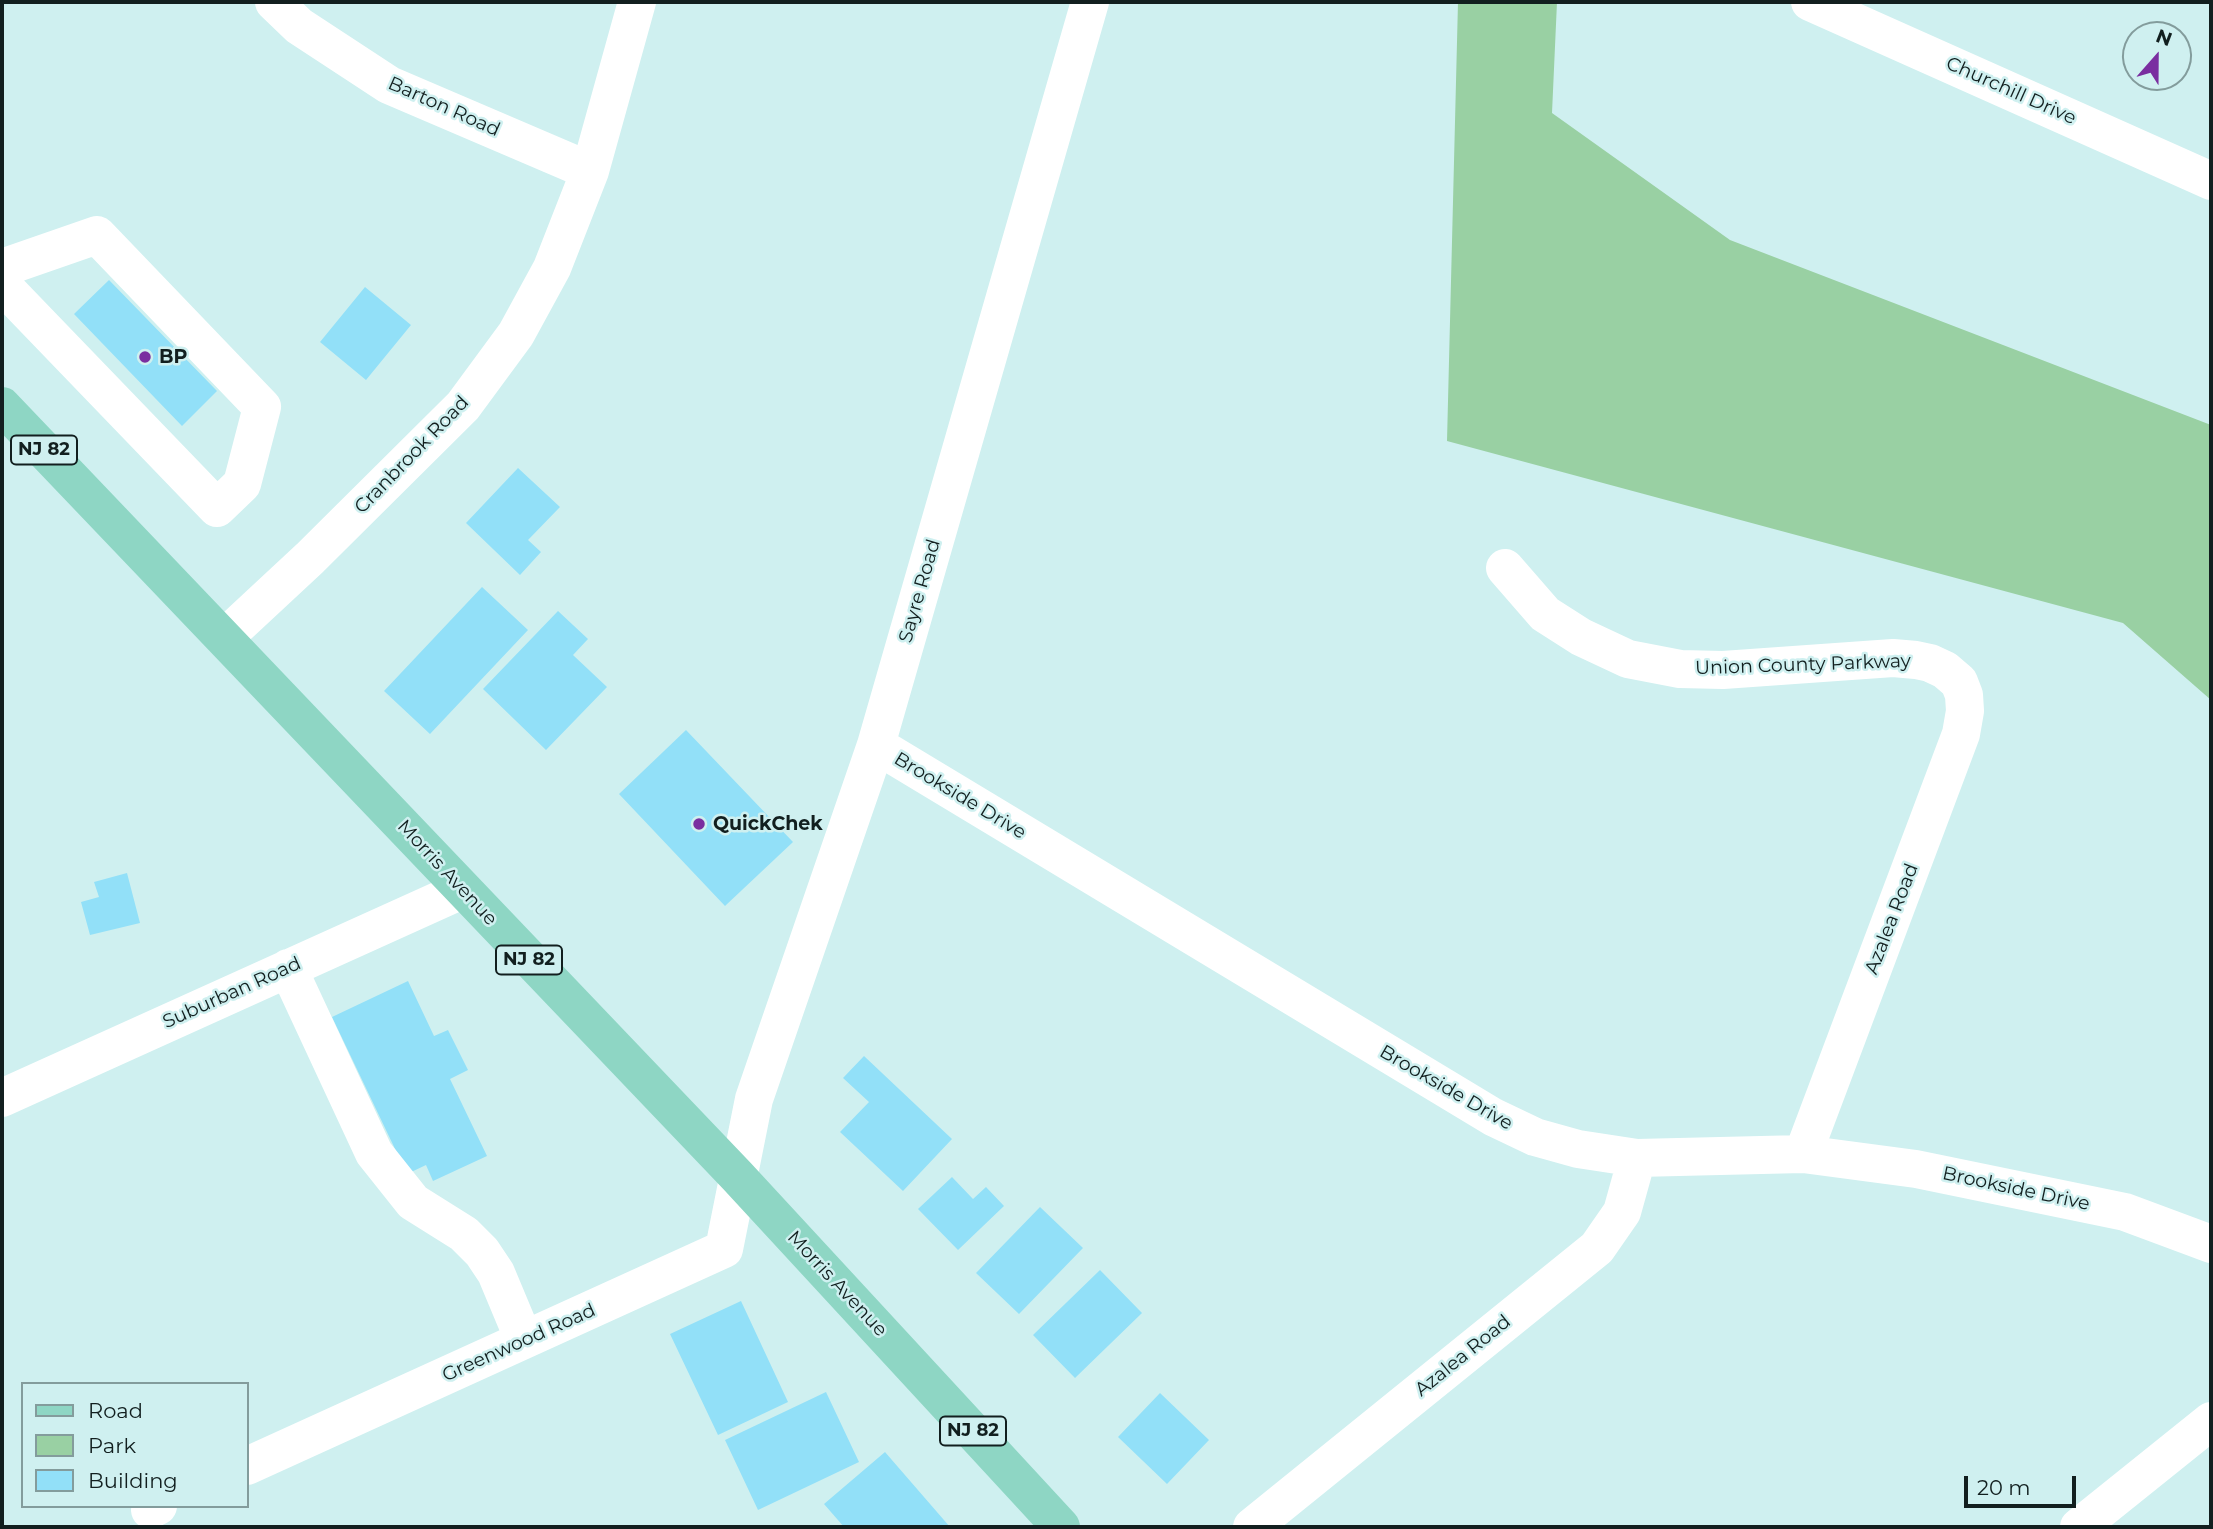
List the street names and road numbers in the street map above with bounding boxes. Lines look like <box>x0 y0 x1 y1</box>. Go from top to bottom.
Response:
street label: Churchill Drive <box>1942 52 2080 130</box>
street label: Barton Road <box>384 72 504 142</box>
street label: Cranbrook Road <box>350 392 474 518</box>
road number: NJ 82 <box>11 436 77 464</box>
street label: Sayre Road <box>894 537 946 645</box>
street label: Union County Parkway <box>1695 650 1911 680</box>
street label: Brookside Drive <box>890 748 1030 844</box>
street label: Morris Avenue <box>392 815 502 931</box>
street label: Azalea Road <box>1860 860 1924 978</box>
road number: NJ 82 <box>496 945 562 974</box>
street label: Suburban Road <box>159 952 305 1034</box>
street label: Brookside Drive <box>1375 1041 1517 1135</box>
street label: Brookside Drive <box>1940 1162 2092 1216</box>
street label: Morris Avenue <box>782 1226 892 1342</box>
street label: Greenwood Road <box>439 1299 599 1387</box>
street label: Azalea Road <box>1410 1310 1516 1402</box>
road number: NJ 82 <box>940 1416 1006 1446</box>

